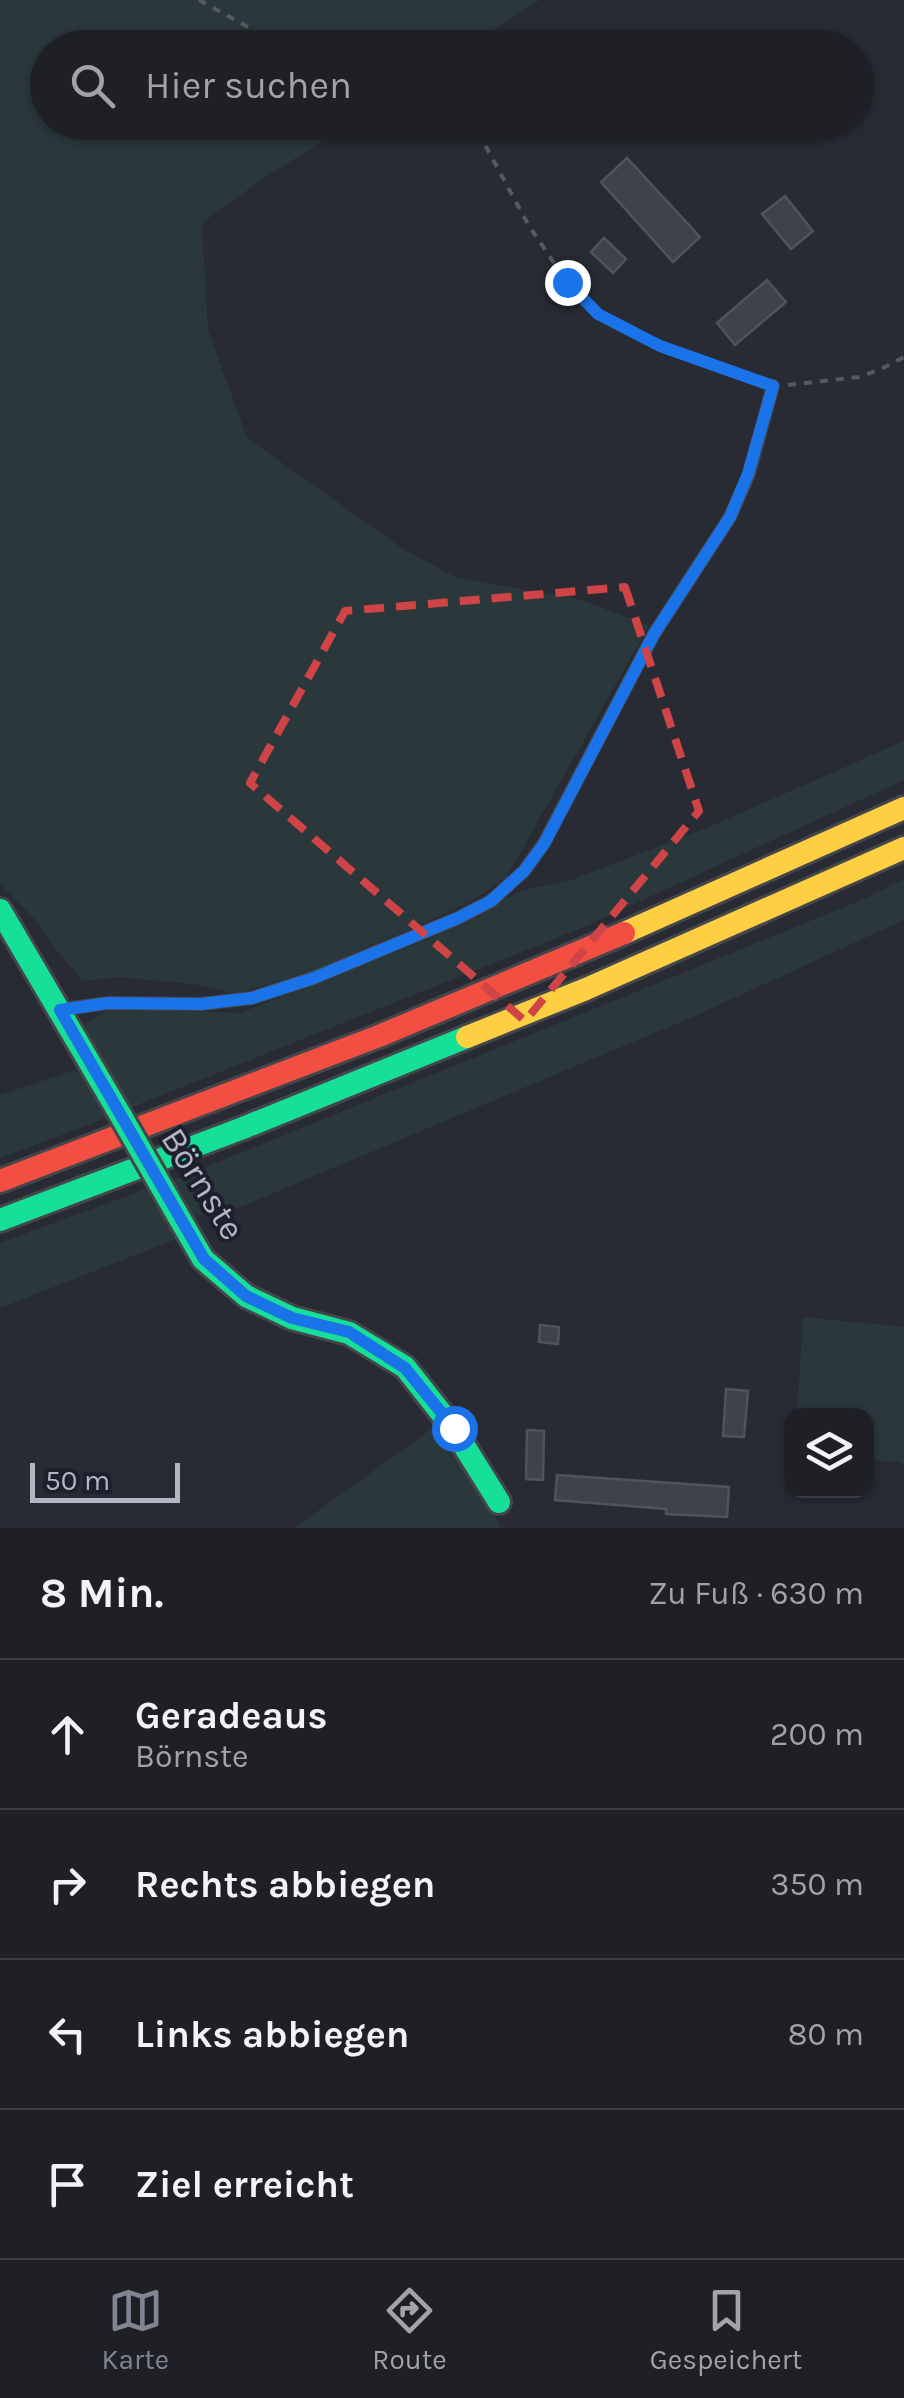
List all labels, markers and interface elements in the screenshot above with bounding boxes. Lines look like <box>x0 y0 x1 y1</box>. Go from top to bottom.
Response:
search box <box>30 30 874 140</box>
icon: search <box>65 58 120 113</box>
text: Hier suchen <box>145 63 352 108</box>
route end <box>545 260 591 306</box>
street label: Börnste <box>153 1120 253 1248</box>
route start <box>432 1406 478 1452</box>
map controls <box>784 1408 874 1498</box>
button: layers <box>784 1408 874 1498</box>
scale bar <box>30 1458 180 1502</box>
text: 50 m <box>45 1464 110 1497</box>
text: 8 Min. <box>40 1568 163 1618</box>
text: Zu Fuß · 630 m <box>648 1575 864 1612</box>
text: Geradeaus <box>135 1693 328 1738</box>
icon: ahead <box>40 1707 95 1762</box>
text: 200 m <box>770 1716 864 1753</box>
text: Börnste <box>135 1738 249 1775</box>
icon: right <box>40 1857 95 1912</box>
text: Rechts abbiegen <box>135 1862 435 1907</box>
text: 350 m <box>771 1866 864 1903</box>
icon: left <box>40 2007 95 2062</box>
text: Links abbiegen <box>135 2012 409 2057</box>
text: 80 m <box>788 2016 864 2053</box>
icon: arrive <box>40 2157 95 2212</box>
text: Ziel erreicht <box>135 2162 354 2207</box>
tab: Karte <box>102 2283 169 2376</box>
tab: Route <box>372 2283 447 2376</box>
tab: Gespeichert <box>650 2283 802 2376</box>

